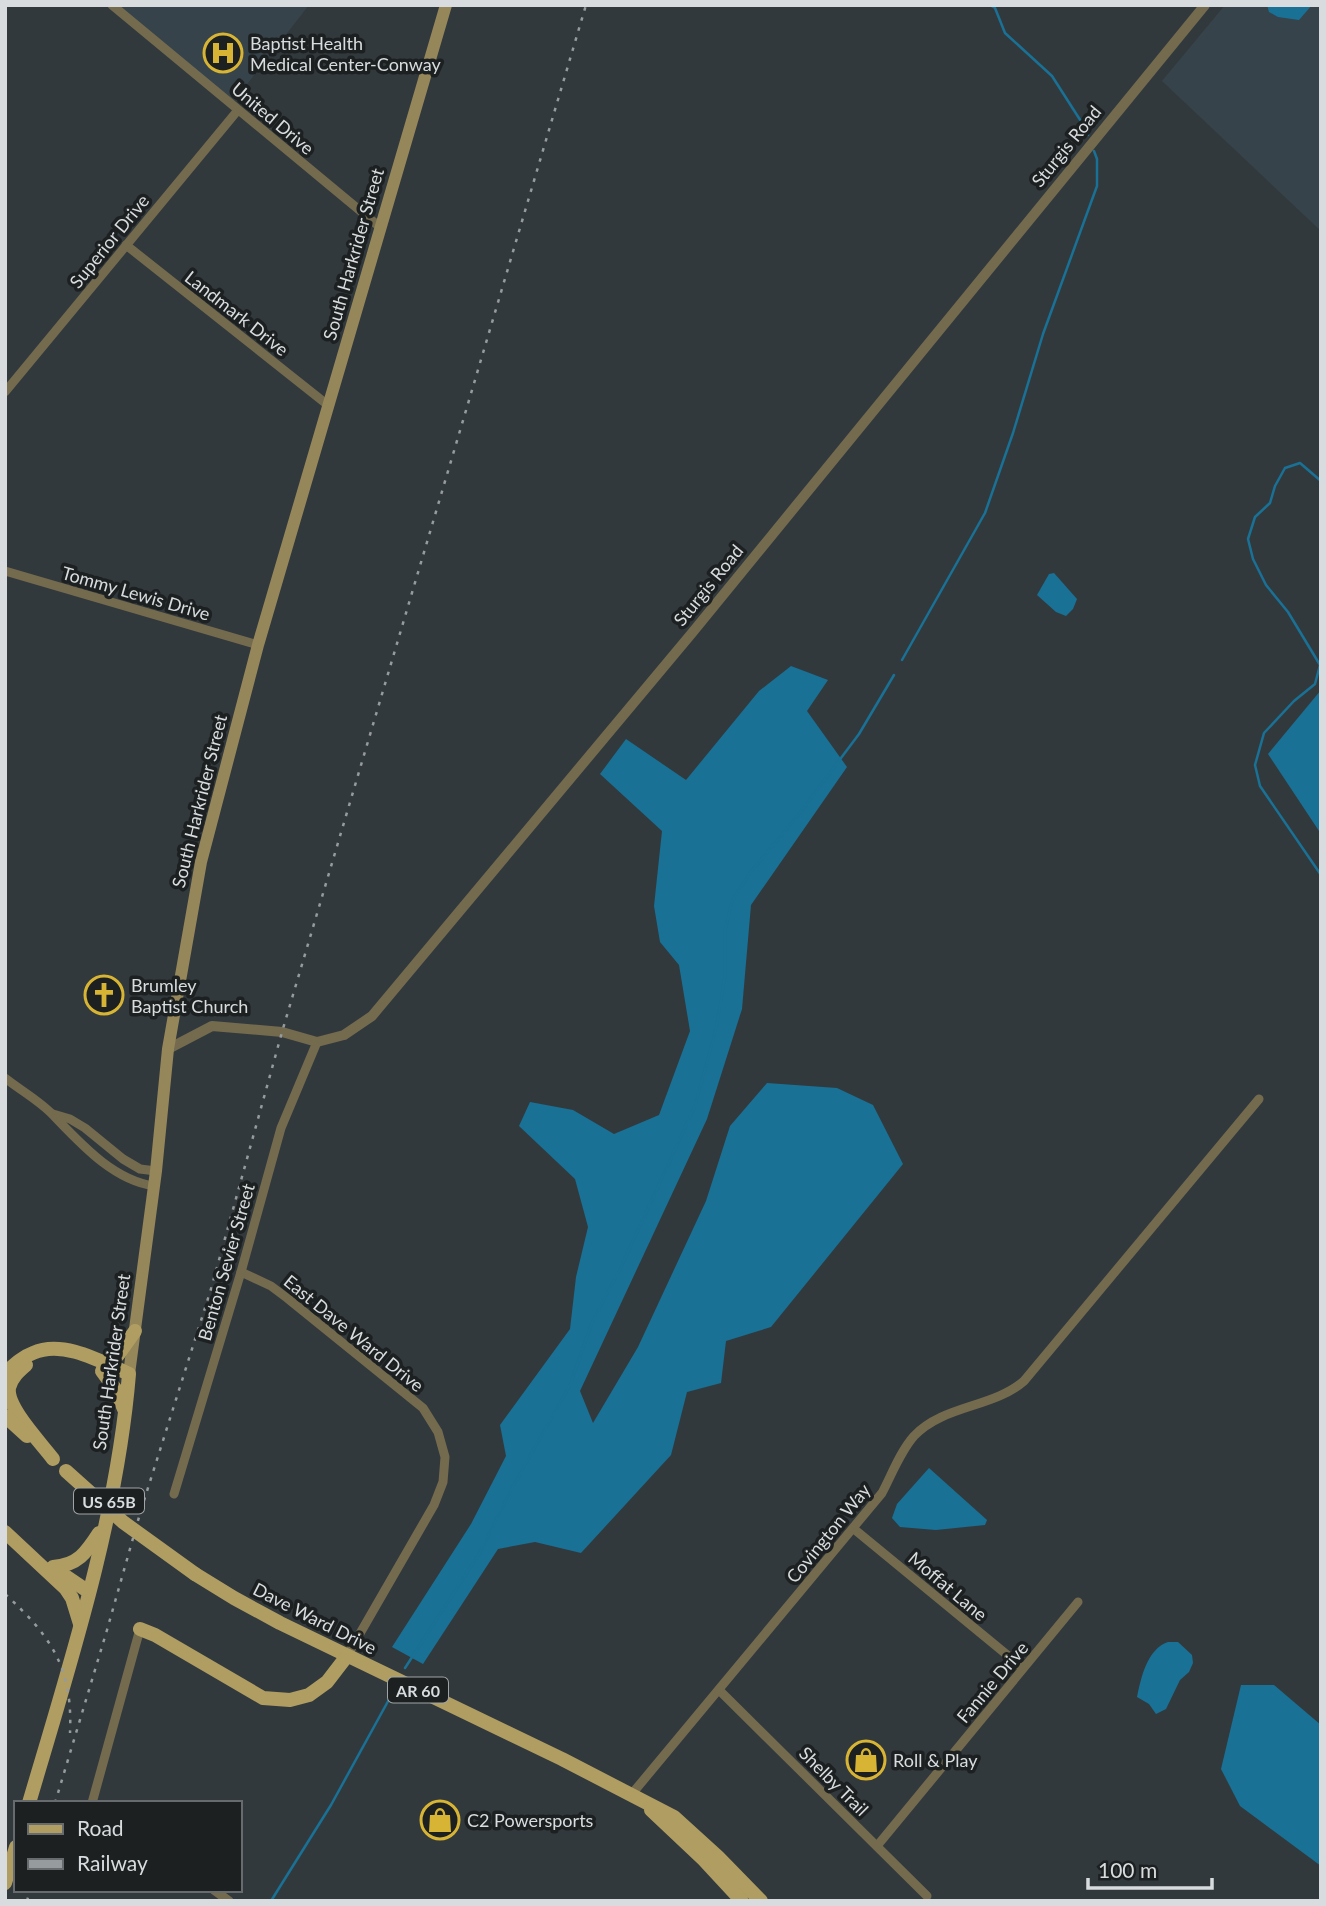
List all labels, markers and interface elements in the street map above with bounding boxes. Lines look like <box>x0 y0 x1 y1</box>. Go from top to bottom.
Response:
hospital icon: Baptist Health Medical Center-Conway <box>202 32 244 74</box>
place label: Baptist Health Medical Center-Conway <box>250 32 442 75</box>
street label: United Drive <box>227 77 319 159</box>
street label: Sturgis Road <box>1027 101 1105 191</box>
street label: South Harkrider Street <box>318 165 388 342</box>
street label: Superior Drive <box>65 190 153 292</box>
street label: Landmark Drive <box>181 266 293 360</box>
street label: Sturgis Road <box>669 540 747 630</box>
street label: Tommy Lewis Drive <box>59 561 213 625</box>
street label: South Harkrider Street <box>167 712 231 890</box>
church icon: Brumley Baptist Church <box>83 974 125 1016</box>
place label: Brumley Baptist Church <box>131 974 248 1017</box>
street label: Benton Sevier Street <box>193 1180 259 1343</box>
street label: East Dave Ward Drive <box>280 1270 428 1396</box>
street label: South Harkrider Street <box>88 1272 134 1452</box>
street label: Covington Way <box>781 1478 875 1587</box>
road number: US 65B <box>74 1488 144 1513</box>
street label: Moffat Lane <box>904 1547 992 1625</box>
street label: Dave Ward Drive <box>250 1577 380 1659</box>
street label: Fannie Drive <box>952 1637 1032 1727</box>
road number: AR 60 <box>388 1678 448 1702</box>
shop icon: Roll & Play <box>845 1739 887 1781</box>
street label: Shelby Trail <box>795 1742 873 1820</box>
place label: Roll & Play <box>893 1749 978 1771</box>
shop icon: C2 Powersports <box>419 1799 461 1841</box>
legend <box>14 1801 242 1892</box>
place label: C2 Powersports <box>467 1809 594 1831</box>
text: Road <box>77 1815 124 1840</box>
scale bar <box>1088 1846 1212 1890</box>
text: Railway <box>77 1850 148 1875</box>
text: 100 m <box>1098 1857 1157 1882</box>

